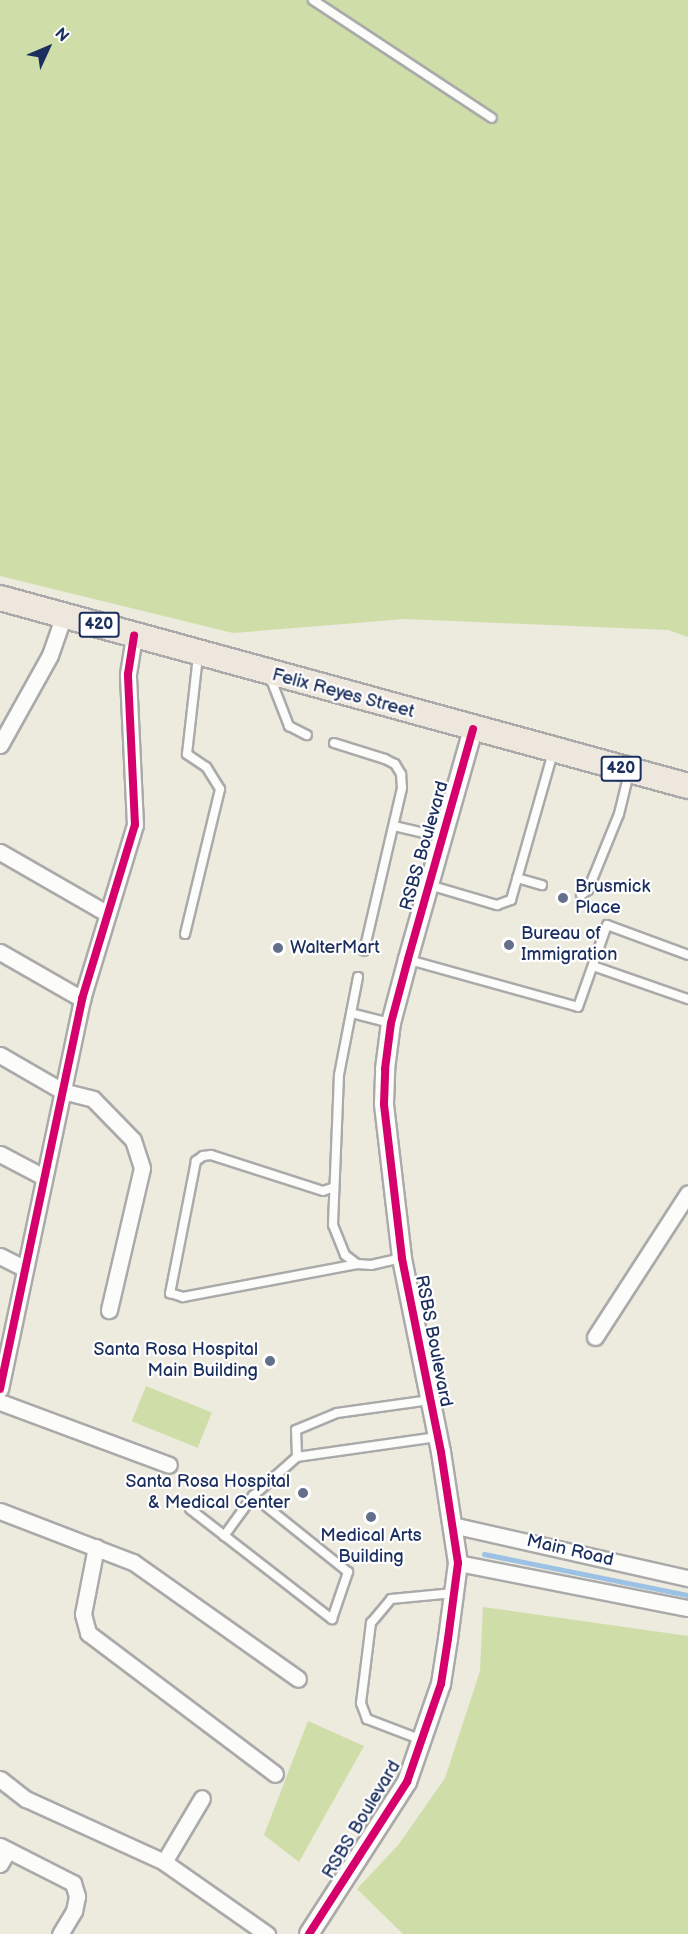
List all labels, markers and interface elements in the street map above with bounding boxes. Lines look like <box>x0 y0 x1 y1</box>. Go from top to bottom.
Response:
north arrow <box>18 18 78 78</box>
text: N <box>50 24 72 46</box>
road number: 420 <box>78 612 120 638</box>
street label: Felix Reyes Street <box>269 665 417 723</box>
road number: 420 <box>600 756 642 782</box>
street label: RSBS Boulevard <box>396 779 454 913</box>
place label: Brusmick Place <box>575 877 650 920</box>
marker: Brusmick Place <box>556 891 570 905</box>
place label: Bureau of Immigration <box>521 924 617 966</box>
place label: WalterMart <box>290 937 380 959</box>
marker: Bureau of Immigration <box>502 938 516 952</box>
marker: WalterMart <box>271 941 285 955</box>
street label: RSBS Boulevard <box>410 1273 456 1409</box>
place label: Santa Rosa Hospital Main Building <box>94 1340 258 1382</box>
marker: Santa Rosa Hospital Main Building <box>263 1354 277 1368</box>
place label: Santa Rosa Hospital & Medical Center <box>126 1472 290 1514</box>
marker: Santa Rosa Hospital & Medical Center <box>294 1484 312 1502</box>
marker: Medical Arts Building <box>364 1510 378 1524</box>
place label: Medical Arts Building <box>320 1526 422 1568</box>
street label: Main Road <box>524 1531 616 1571</box>
street label: RSBS Boulevard <box>318 1757 406 1883</box>

